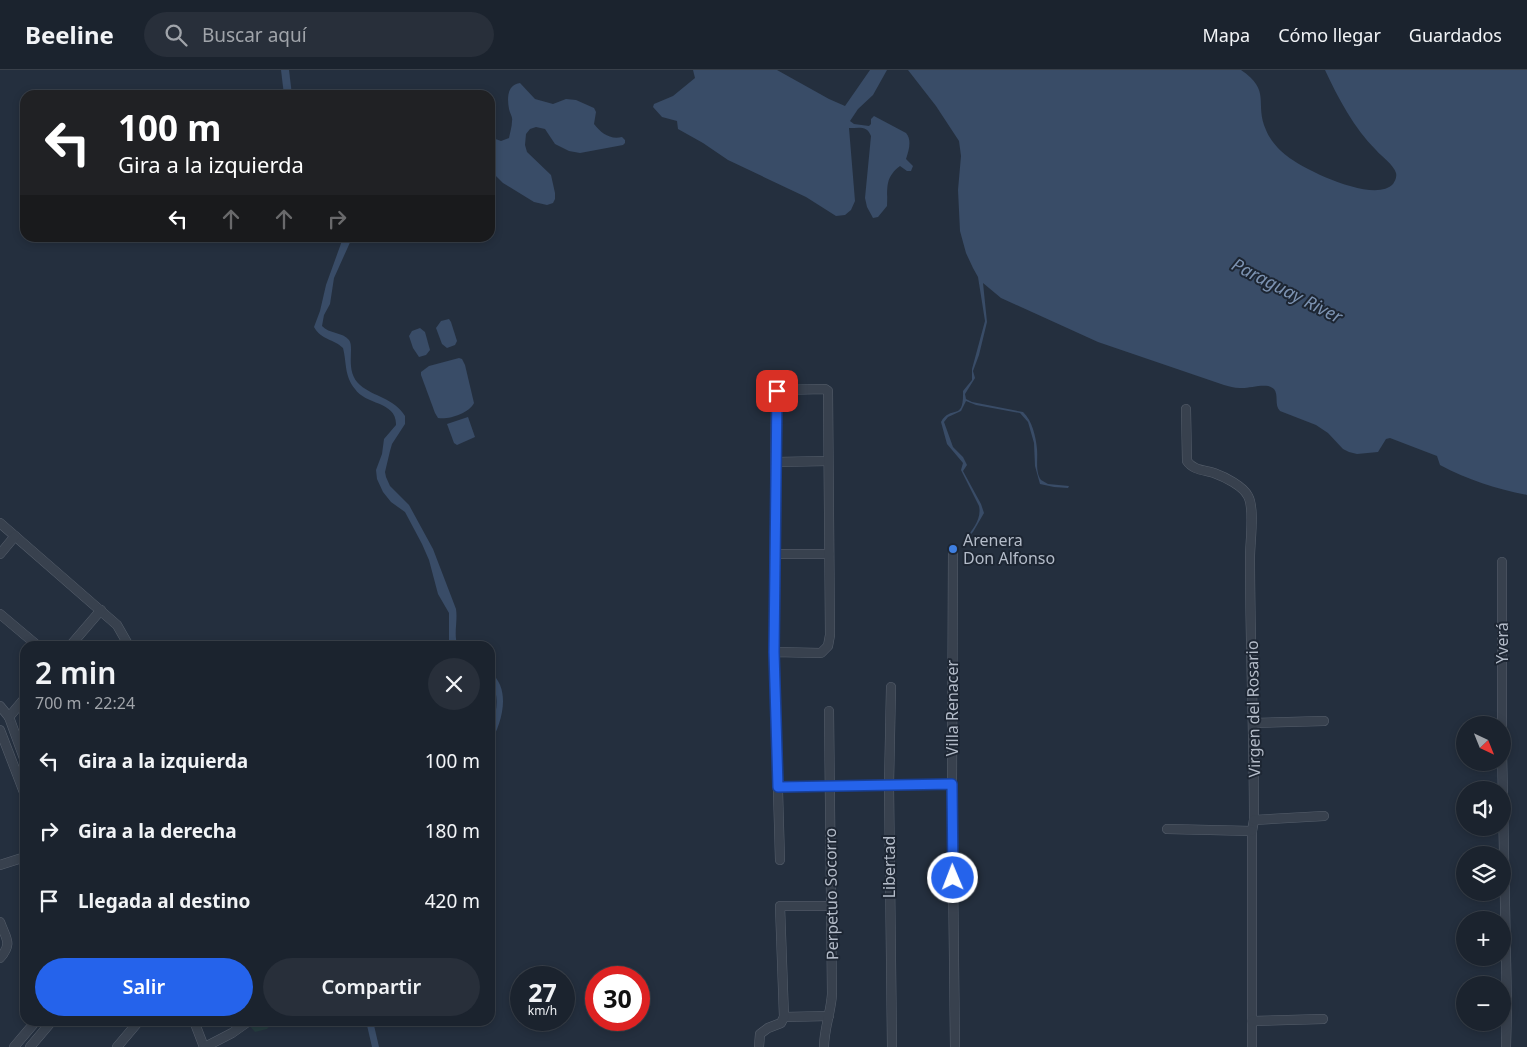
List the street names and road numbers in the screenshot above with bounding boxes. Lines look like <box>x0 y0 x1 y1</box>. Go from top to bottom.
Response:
street label: Yverá <box>1491 622 1513 664</box>
street label: Virgen del Rosario <box>1241 640 1265 778</box>
street label: Villa Renacer <box>941 659 963 756</box>
street label: Perpetuo Socorro <box>819 828 843 960</box>
street label: Libertad <box>878 836 900 898</box>

